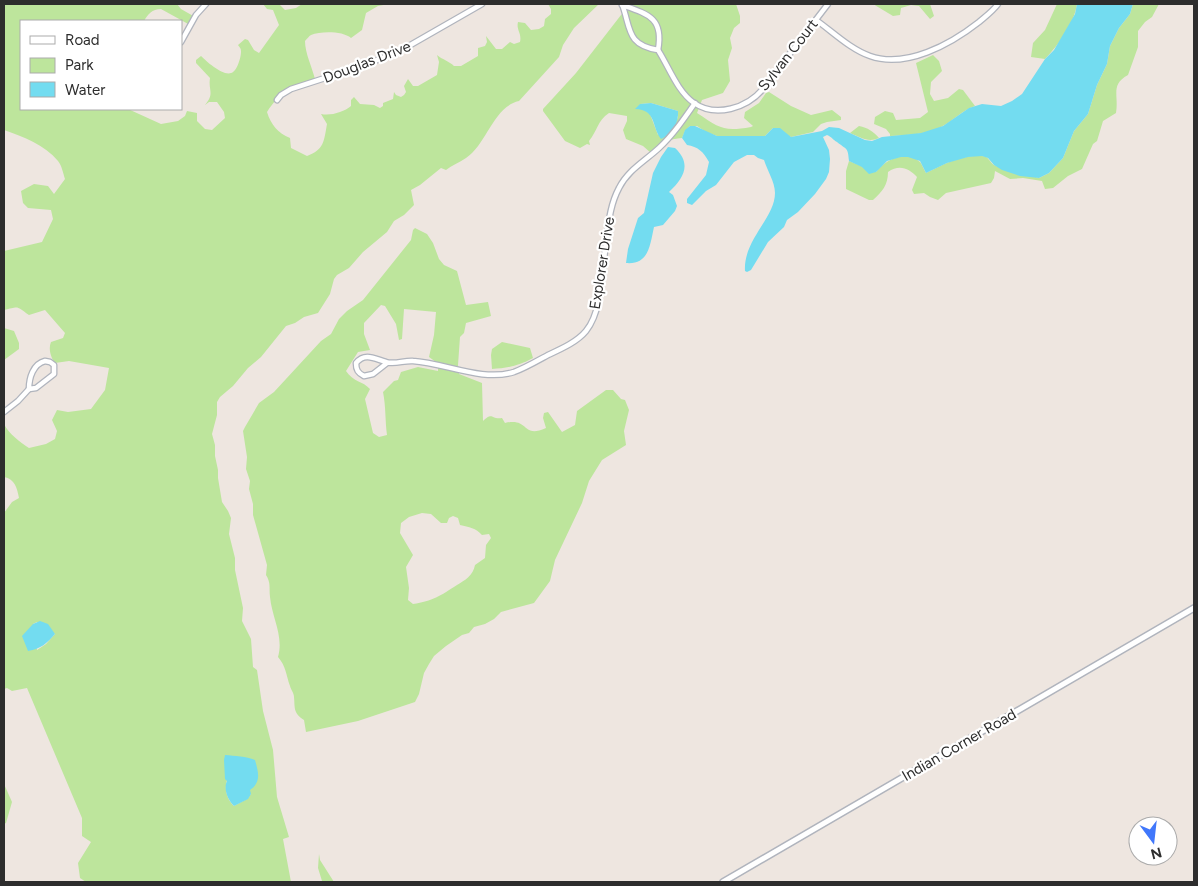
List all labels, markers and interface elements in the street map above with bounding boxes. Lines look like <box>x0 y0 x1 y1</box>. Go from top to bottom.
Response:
street label: Sylvan Court <box>754 15 822 95</box>
legend <box>20 20 182 110</box>
text: Road <box>65 31 100 49</box>
street label: Douglas Drive <box>321 37 413 87</box>
text: Park <box>65 56 94 74</box>
text: Water <box>65 81 105 99</box>
street label: Explorer Drive <box>586 215 618 311</box>
street label: Indian Corner Road <box>899 705 1019 785</box>
north arrow <box>1128 816 1178 866</box>
text: N <box>1149 843 1164 863</box>

